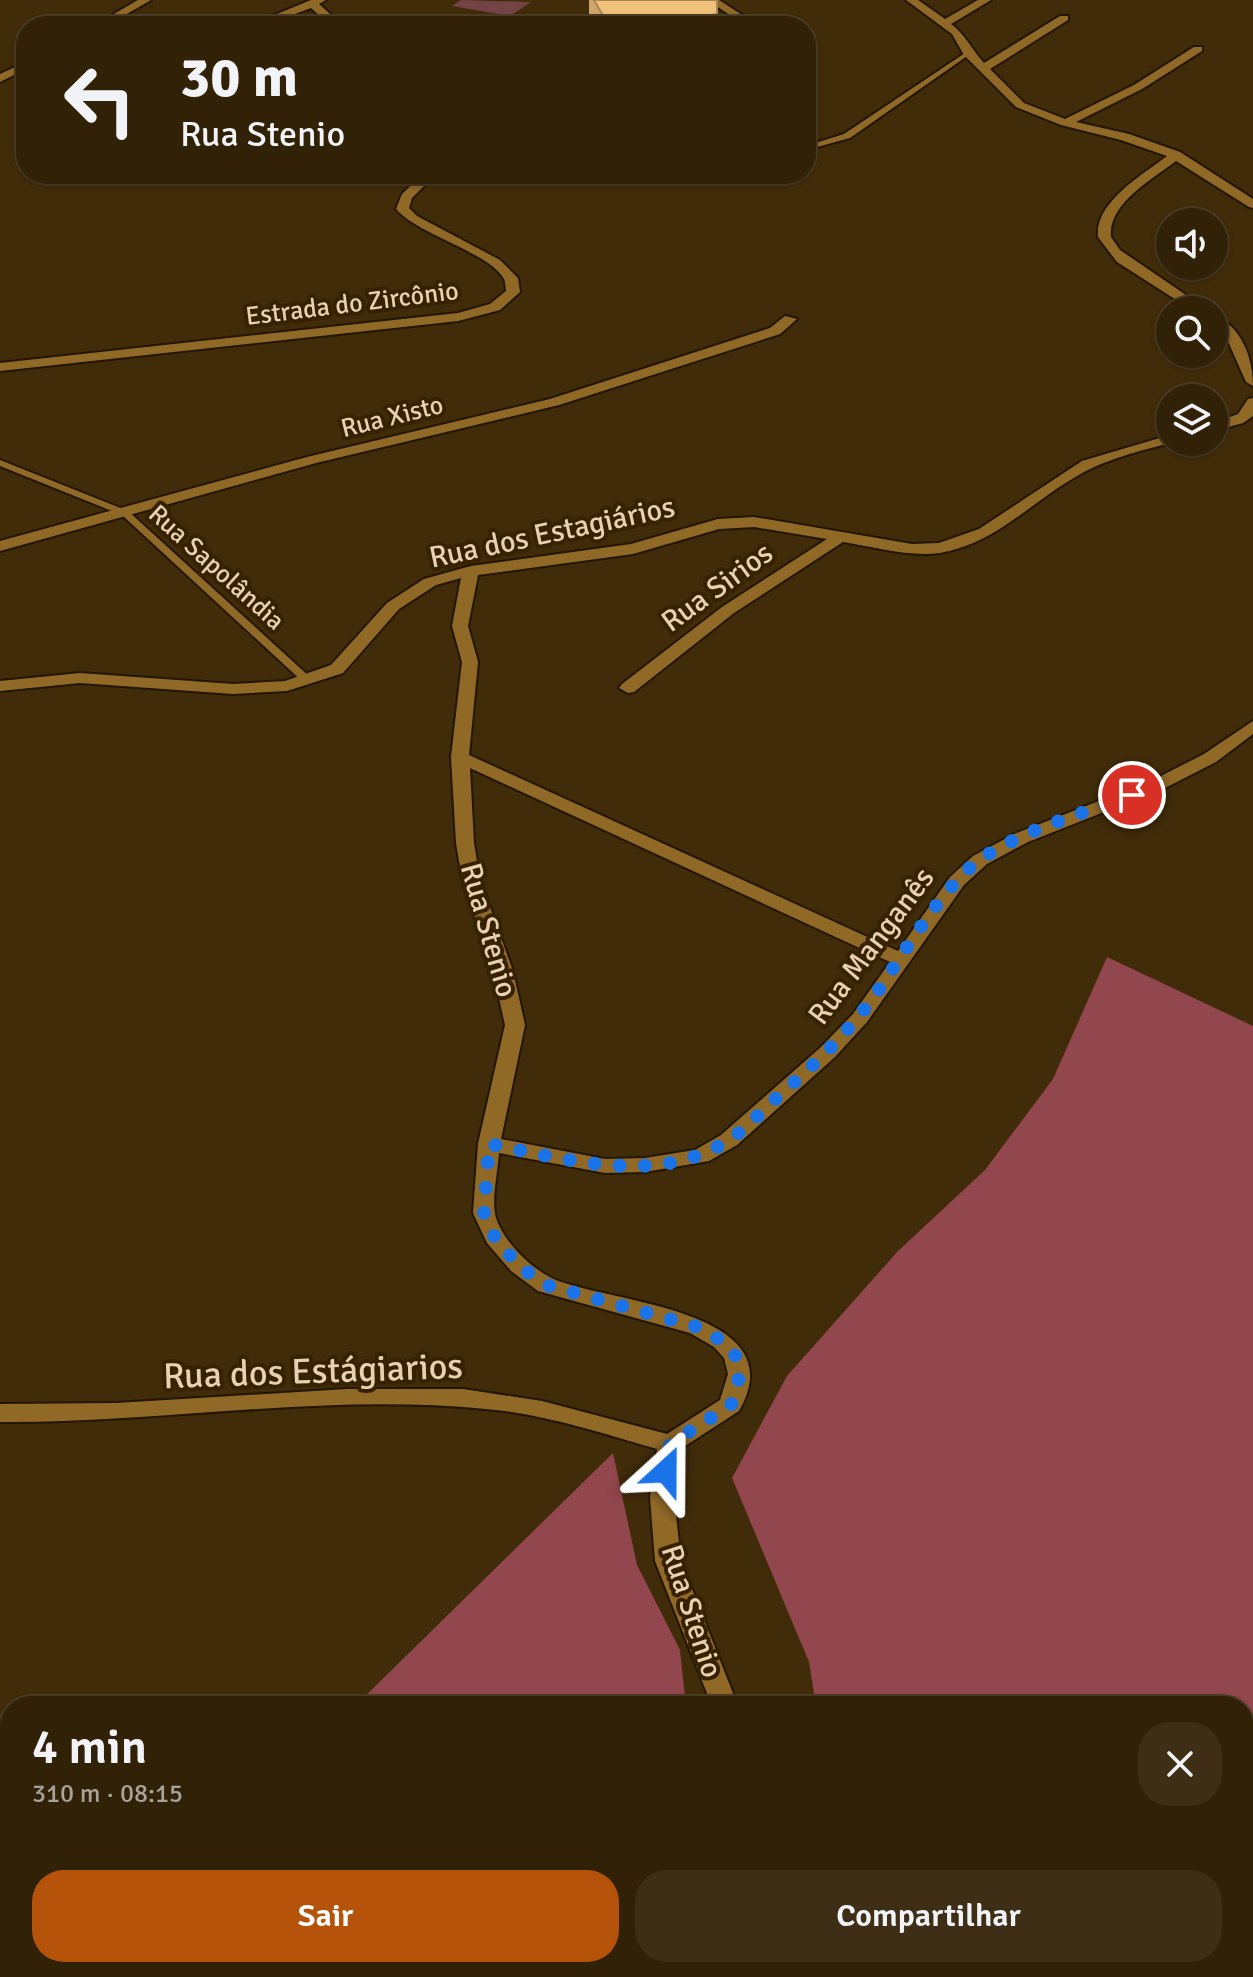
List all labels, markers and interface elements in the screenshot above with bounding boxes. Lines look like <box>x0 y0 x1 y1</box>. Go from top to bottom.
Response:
text: 30 m <box>180 43 298 112</box>
icon: left <box>48 48 152 152</box>
text: Rua Stenio <box>180 112 345 157</box>
map controls <box>1156 208 1228 456</box>
button: sound <box>1156 208 1228 280</box>
street label: Estrada do Zircônio <box>244 275 461 333</box>
button: search <box>1156 296 1228 368</box>
button: layers <box>1156 384 1228 456</box>
street label: Rua Xisto <box>338 389 447 445</box>
street label: Rua dos Estagiários <box>426 488 678 577</box>
street label: Rua Sapolândia <box>142 498 291 637</box>
street label: Rua Sirios <box>654 535 780 640</box>
pin <box>1098 761 1166 829</box>
icon: arrive <box>1110 773 1154 817</box>
street label: Rua Stenio <box>452 859 525 1001</box>
street label: Rua Manganês <box>800 861 942 1032</box>
street label: Rua dos Estágiarios <box>162 1344 464 1399</box>
position arrow <box>624 1429 708 1513</box>
street label: Rua Stenio <box>653 1540 730 1682</box>
text: 4 min <box>32 1718 147 1777</box>
button: close <box>1138 1722 1222 1806</box>
text: 310 m · 08:15 <box>32 1778 183 1810</box>
button: Sair <box>32 1870 619 1962</box>
button: Compartilhar <box>635 1870 1222 1962</box>

